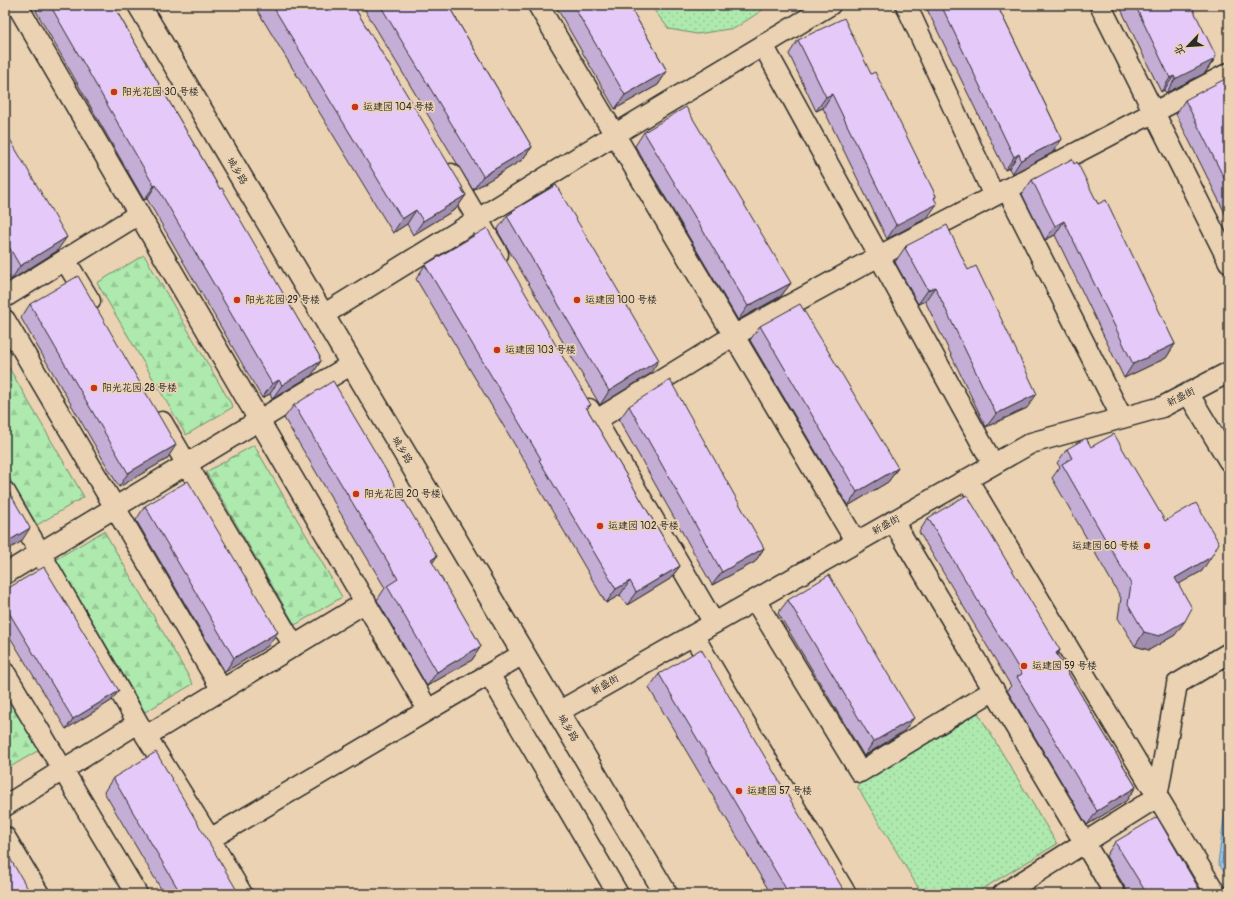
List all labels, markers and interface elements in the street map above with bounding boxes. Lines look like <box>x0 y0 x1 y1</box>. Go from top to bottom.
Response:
north arrow <box>1168 26 1208 66</box>
text: 北 <box>1171 42 1188 58</box>
place label: 阳光花园 30 号楼 <box>122 86 199 98</box>
marker: 阳光花园 30 号楼 <box>109 87 119 97</box>
place label: 运建园 104 号楼 <box>363 101 434 113</box>
marker: 运建园 104 号楼 <box>350 102 360 112</box>
street label: 城乡路 <box>224 155 250 187</box>
place label: 阳光花园 29 号楼 <box>245 294 320 306</box>
place label: 运建园 100 号楼 <box>585 294 657 306</box>
marker: 阳光花园 29 号楼 <box>232 295 242 305</box>
marker: 运建园 100 号楼 <box>572 295 582 305</box>
place label: 运建园 103 号楼 <box>505 344 576 356</box>
marker: 运建园 103 号楼 <box>492 345 502 355</box>
place label: 阳光花园 28 号楼 <box>102 382 177 394</box>
marker: 阳光花园 28 号楼 <box>89 383 99 393</box>
street label: 新盛街 <box>1165 385 1197 409</box>
street label: 城乡路 <box>389 434 415 466</box>
place label: 阳光花园 20 号楼 <box>364 488 441 500</box>
marker: 阳光花园 20 号楼 <box>351 489 361 499</box>
street label: 新盛街 <box>870 512 902 538</box>
place label: 运建园 102 号楼 <box>608 520 679 532</box>
marker: 运建园 102 号楼 <box>595 521 605 531</box>
place label: 运建园 60 号楼 <box>1072 540 1139 552</box>
marker: 运建园 60 号楼 <box>1142 541 1152 551</box>
place label: 运建园 59 号楼 <box>1032 660 1097 672</box>
marker: 运建园 59 号楼 <box>1019 661 1029 671</box>
street label: 新盛街 <box>589 672 621 698</box>
street label: 城乡路 <box>555 712 581 744</box>
place label: 运建园 57 号楼 <box>747 785 812 797</box>
marker: 运建园 57 号楼 <box>734 786 744 796</box>

